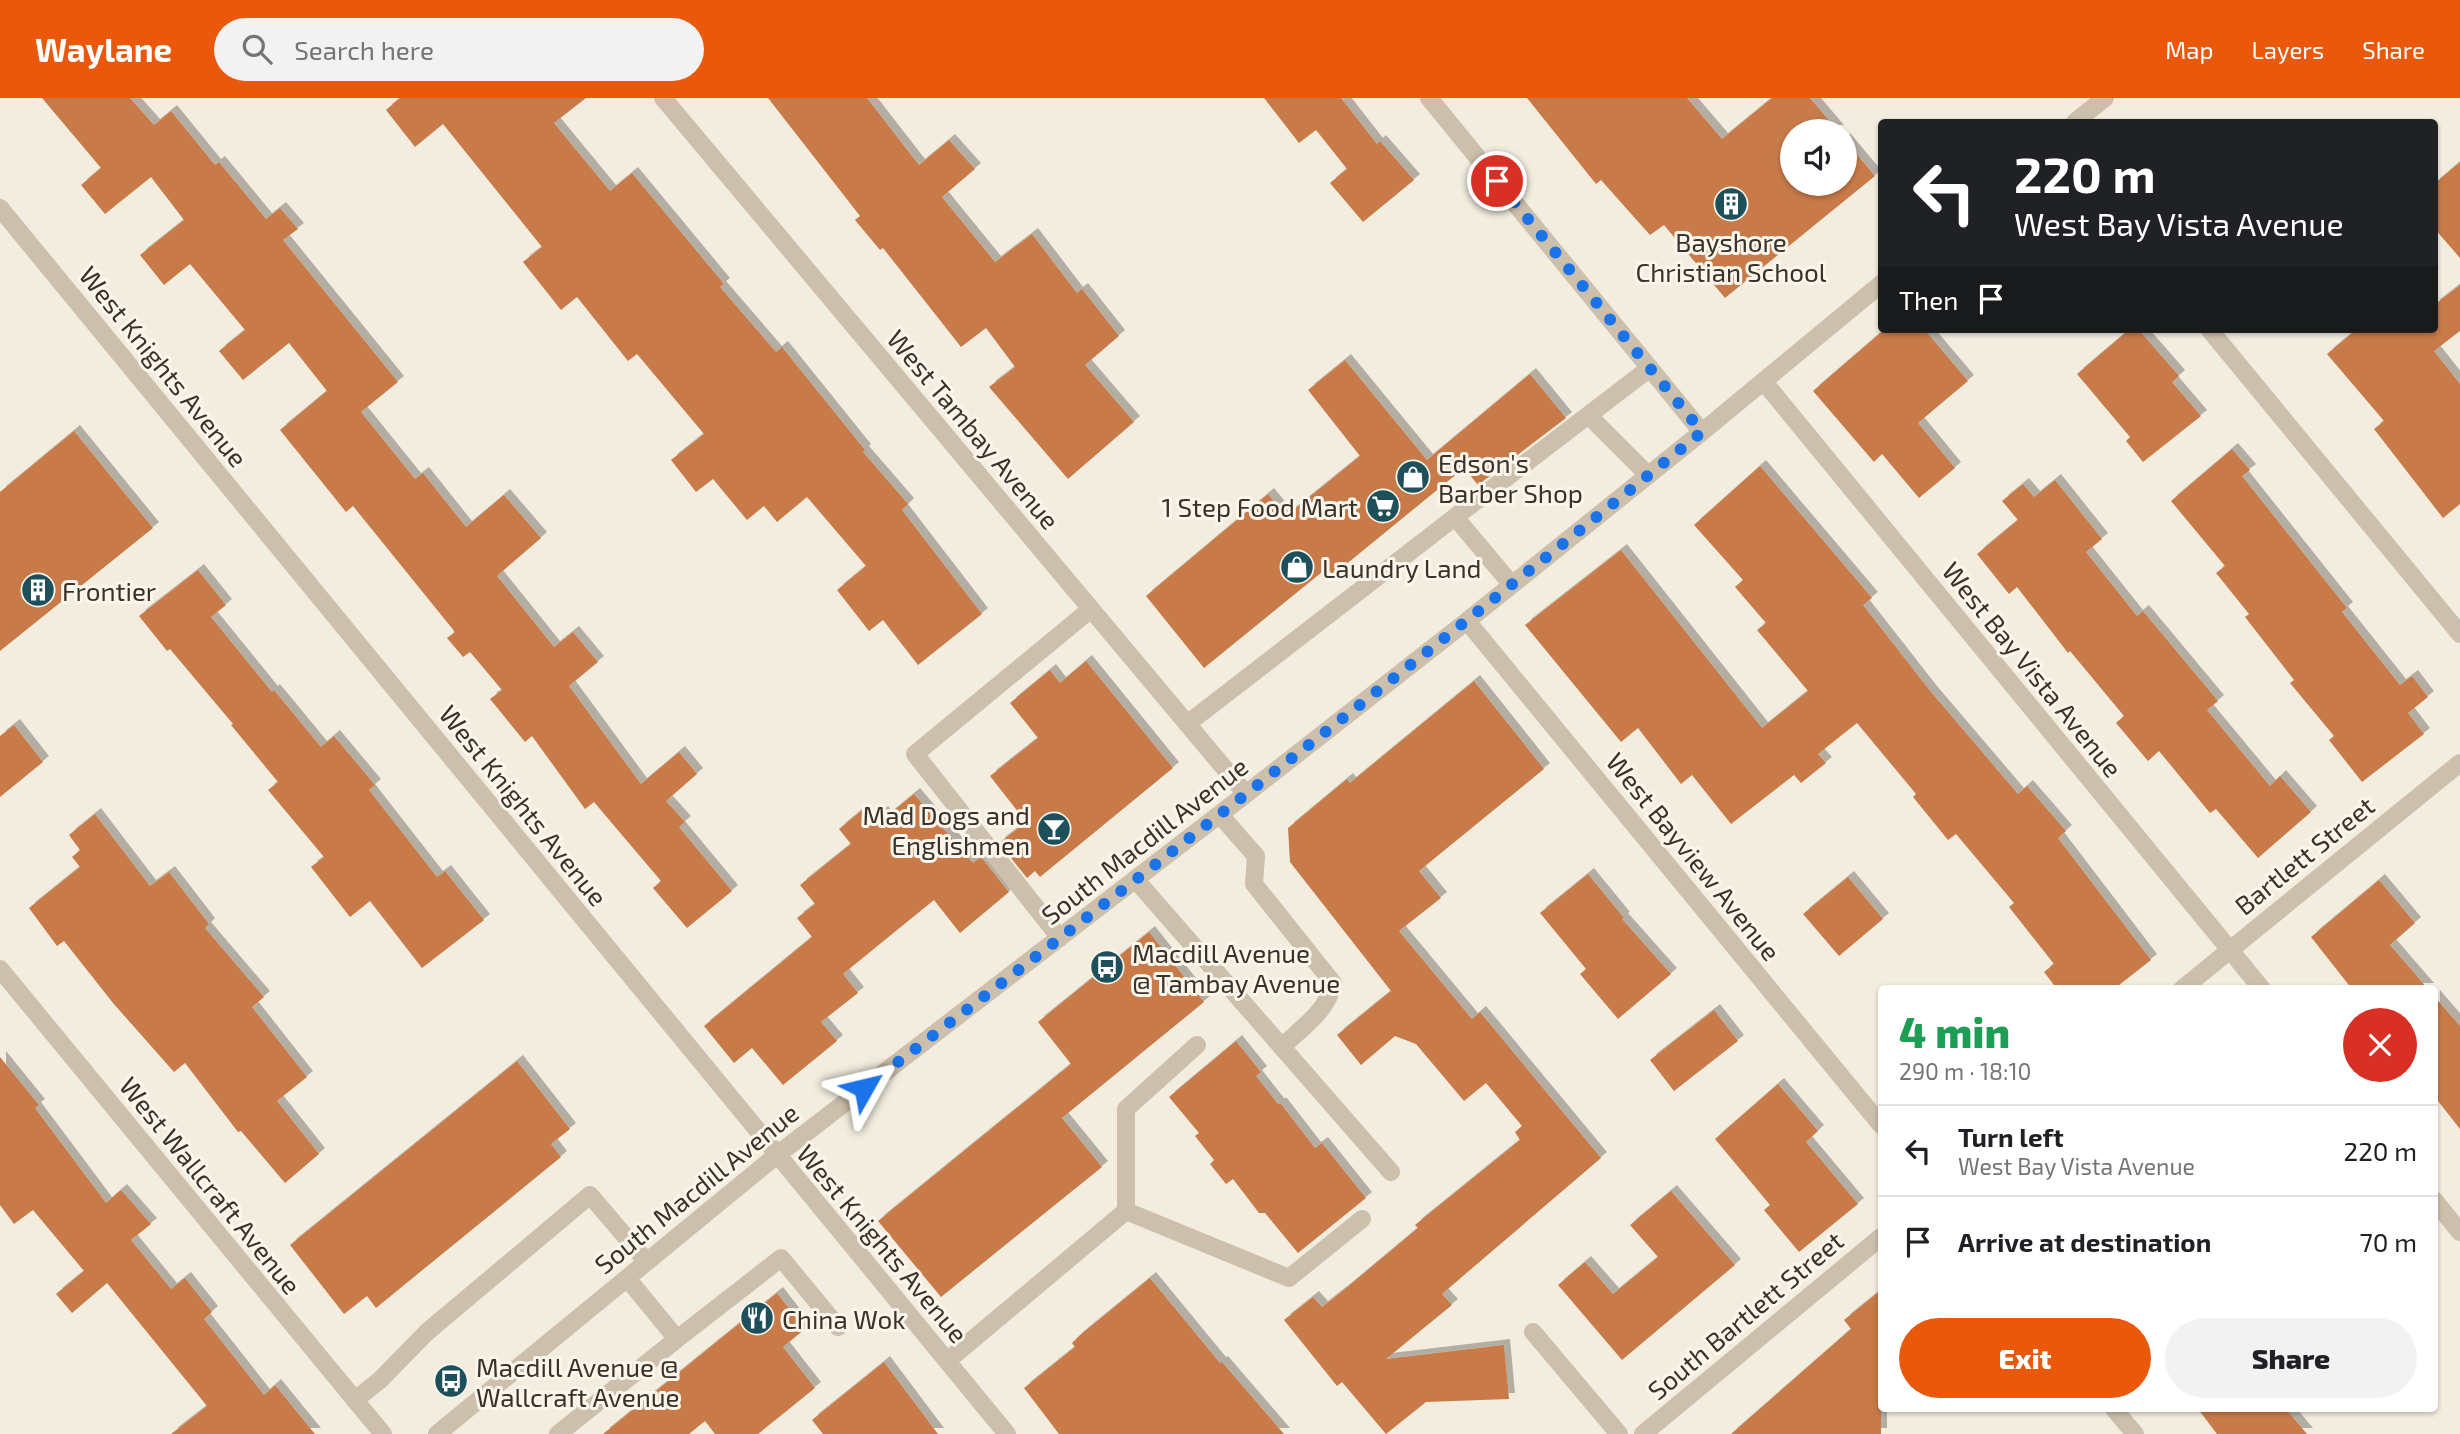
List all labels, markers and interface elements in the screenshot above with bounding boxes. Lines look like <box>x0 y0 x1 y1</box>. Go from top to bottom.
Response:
search box <box>214 18 704 81</box>
text: Waylane <box>35 29 172 69</box>
icon: search <box>238 30 276 68</box>
text: Search here <box>294 34 434 65</box>
text: Map <box>2165 35 2213 64</box>
text: Layers <box>2251 35 2324 64</box>
text: Share <box>2362 35 2425 64</box>
map controls <box>1780 119 1857 196</box>
button: sound <box>1780 119 1857 196</box>
text: 220 m <box>2014 144 2156 203</box>
icon: left <box>1899 147 1990 238</box>
pin <box>1467 151 1527 211</box>
icon: arrive <box>1478 162 1516 200</box>
building icon: Bayshore Christian School <box>1712 185 1750 223</box>
text: West Bay Vista Avenue <box>2014 204 2344 242</box>
place label: Bayshore Christian School <box>1635 226 1827 287</box>
street label: West Knights Avenue <box>74 259 254 473</box>
icon: arrive <box>1972 280 2010 318</box>
text: Then <box>1899 284 1958 315</box>
street label: West Tambay Avenue <box>882 323 1066 535</box>
place label: Edson's Barber Shop <box>1438 447 1583 508</box>
shop icon: Edson's Barber Shop <box>1394 458 1432 496</box>
supermarket icon: 1 Step Food Mart <box>1364 487 1402 525</box>
place label: 1 Step Food Mart <box>1161 491 1358 522</box>
shop icon: Laundry Land <box>1278 548 1316 586</box>
place label: Laundry Land <box>1322 552 1482 583</box>
street label: West Bay Vista Avenue <box>1937 555 2129 783</box>
building icon: Frontier <box>19 571 57 609</box>
place label: Frontier <box>62 575 156 606</box>
street label: West Knights Avenue <box>434 698 614 912</box>
street label: West Bayview Avenue <box>1601 746 1787 966</box>
street label: South Macdill Avenue <box>1035 750 1253 930</box>
street label: Bartlett Street <box>2228 789 2380 921</box>
place label: Mad Dogs and Englishmen <box>862 799 1030 860</box>
bar icon: Mad Dogs and Englishmen <box>1035 810 1073 848</box>
place label: Macdill Avenue @ Tambay Avenue <box>1132 937 1340 998</box>
bus stop icon: Macdill Avenue @ Tambay Avenue <box>1088 948 1126 986</box>
text: 4 min <box>1899 1006 2010 1056</box>
button: close <box>2343 1008 2417 1082</box>
position arrow <box>827 1051 901 1125</box>
text: 290 m · 18:10 <box>1899 1057 2031 1085</box>
street label: West Wallcraft Avenue <box>114 1070 308 1300</box>
street label: South Macdill Avenue <box>588 1096 804 1280</box>
text: Turn left <box>1958 1121 2064 1152</box>
icon: left <box>1899 1132 1937 1170</box>
text: 220 m <box>2344 1135 2417 1166</box>
street label: West Knights Avenue <box>791 1138 975 1348</box>
text: West Bay Vista Avenue <box>1958 1152 2195 1180</box>
icon: arrive <box>1899 1223 1937 1261</box>
street label: South Bartlett Street <box>1641 1224 1849 1406</box>
text: Arrive at destination <box>1958 1226 2211 1257</box>
text: 70 m <box>2359 1226 2417 1257</box>
restaurant icon: China Wok <box>738 1299 776 1337</box>
place label: China Wok <box>782 1303 905 1334</box>
button: Exit <box>1899 1318 2151 1398</box>
button: Share <box>2165 1318 2417 1398</box>
place label: Macdill Avenue @ Wallcraft Avenue <box>476 1351 680 1412</box>
bus stop icon: Macdill Avenue @ Wallcraft Avenue <box>432 1362 470 1400</box>

